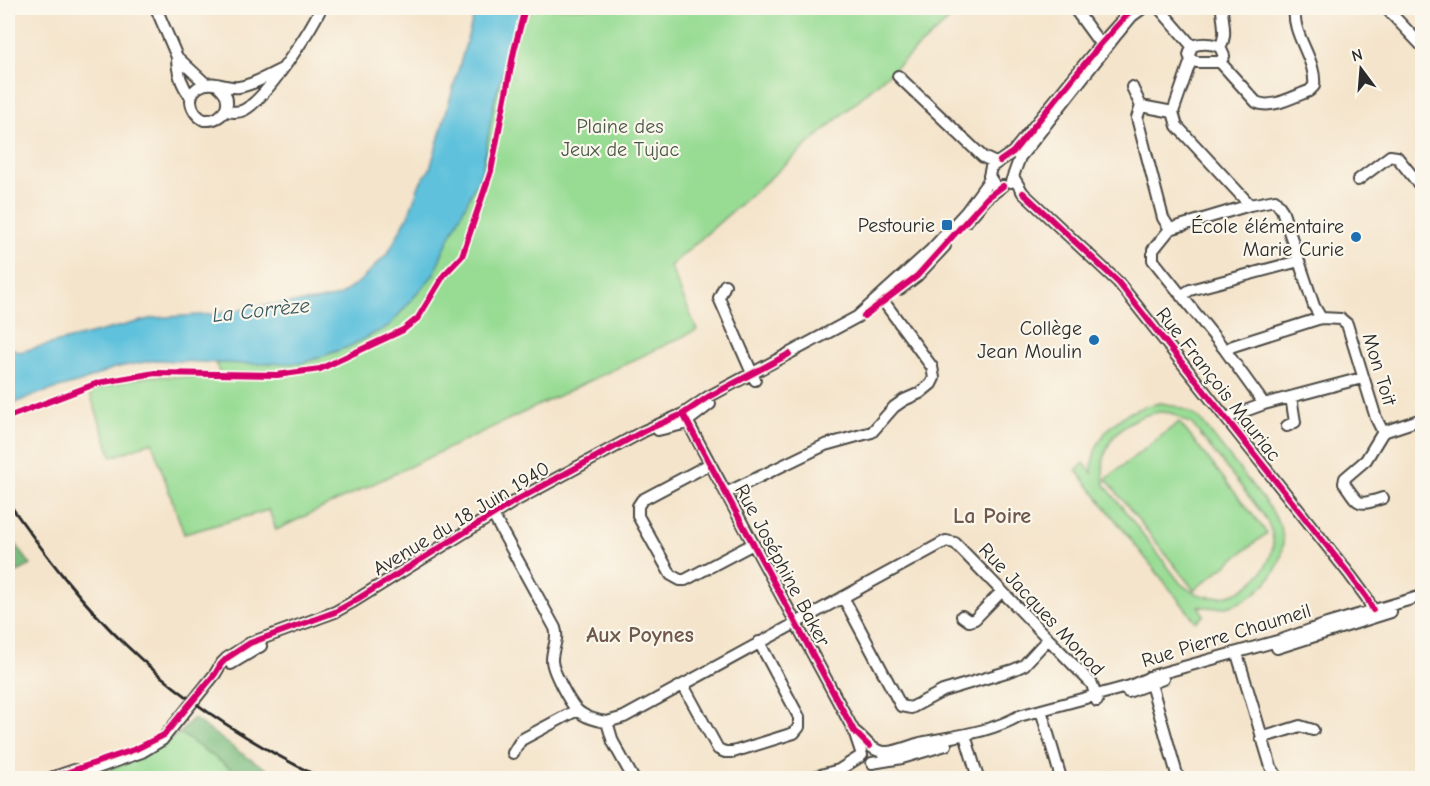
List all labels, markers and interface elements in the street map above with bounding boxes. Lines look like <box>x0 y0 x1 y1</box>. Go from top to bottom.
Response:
north arrow <box>1331 39 1391 99</box>
text: N <box>1350 45 1365 66</box>
park label: Plaine des Jeux de Tujac <box>561 115 679 161</box>
place label: Pestourie <box>858 214 935 237</box>
place label: École élémentaire Marie Curie <box>1191 215 1344 261</box>
marker: Pestourie <box>940 218 954 232</box>
marker: École élémentaire Marie Curie <box>1349 230 1363 244</box>
water label: La Corrèze <box>211 293 311 327</box>
street label: Rue François Mauriac <box>1151 303 1286 466</box>
place label: Collège Jean Moulin <box>977 317 1082 363</box>
street label: Mon Toit <box>1358 330 1402 409</box>
marker: Collège Jean Moulin <box>1087 333 1101 347</box>
street label: Avenue du 18 Juin 1940 <box>369 457 554 580</box>
street label: Rue Joséphine Baker <box>730 480 835 650</box>
district label: La Poire <box>953 503 1031 529</box>
street label: Rue Jacques Monod <box>974 538 1109 680</box>
street label: Rue Pierre Chaumeil <box>1139 599 1314 672</box>
district label: Aux Poynes <box>586 622 694 648</box>

